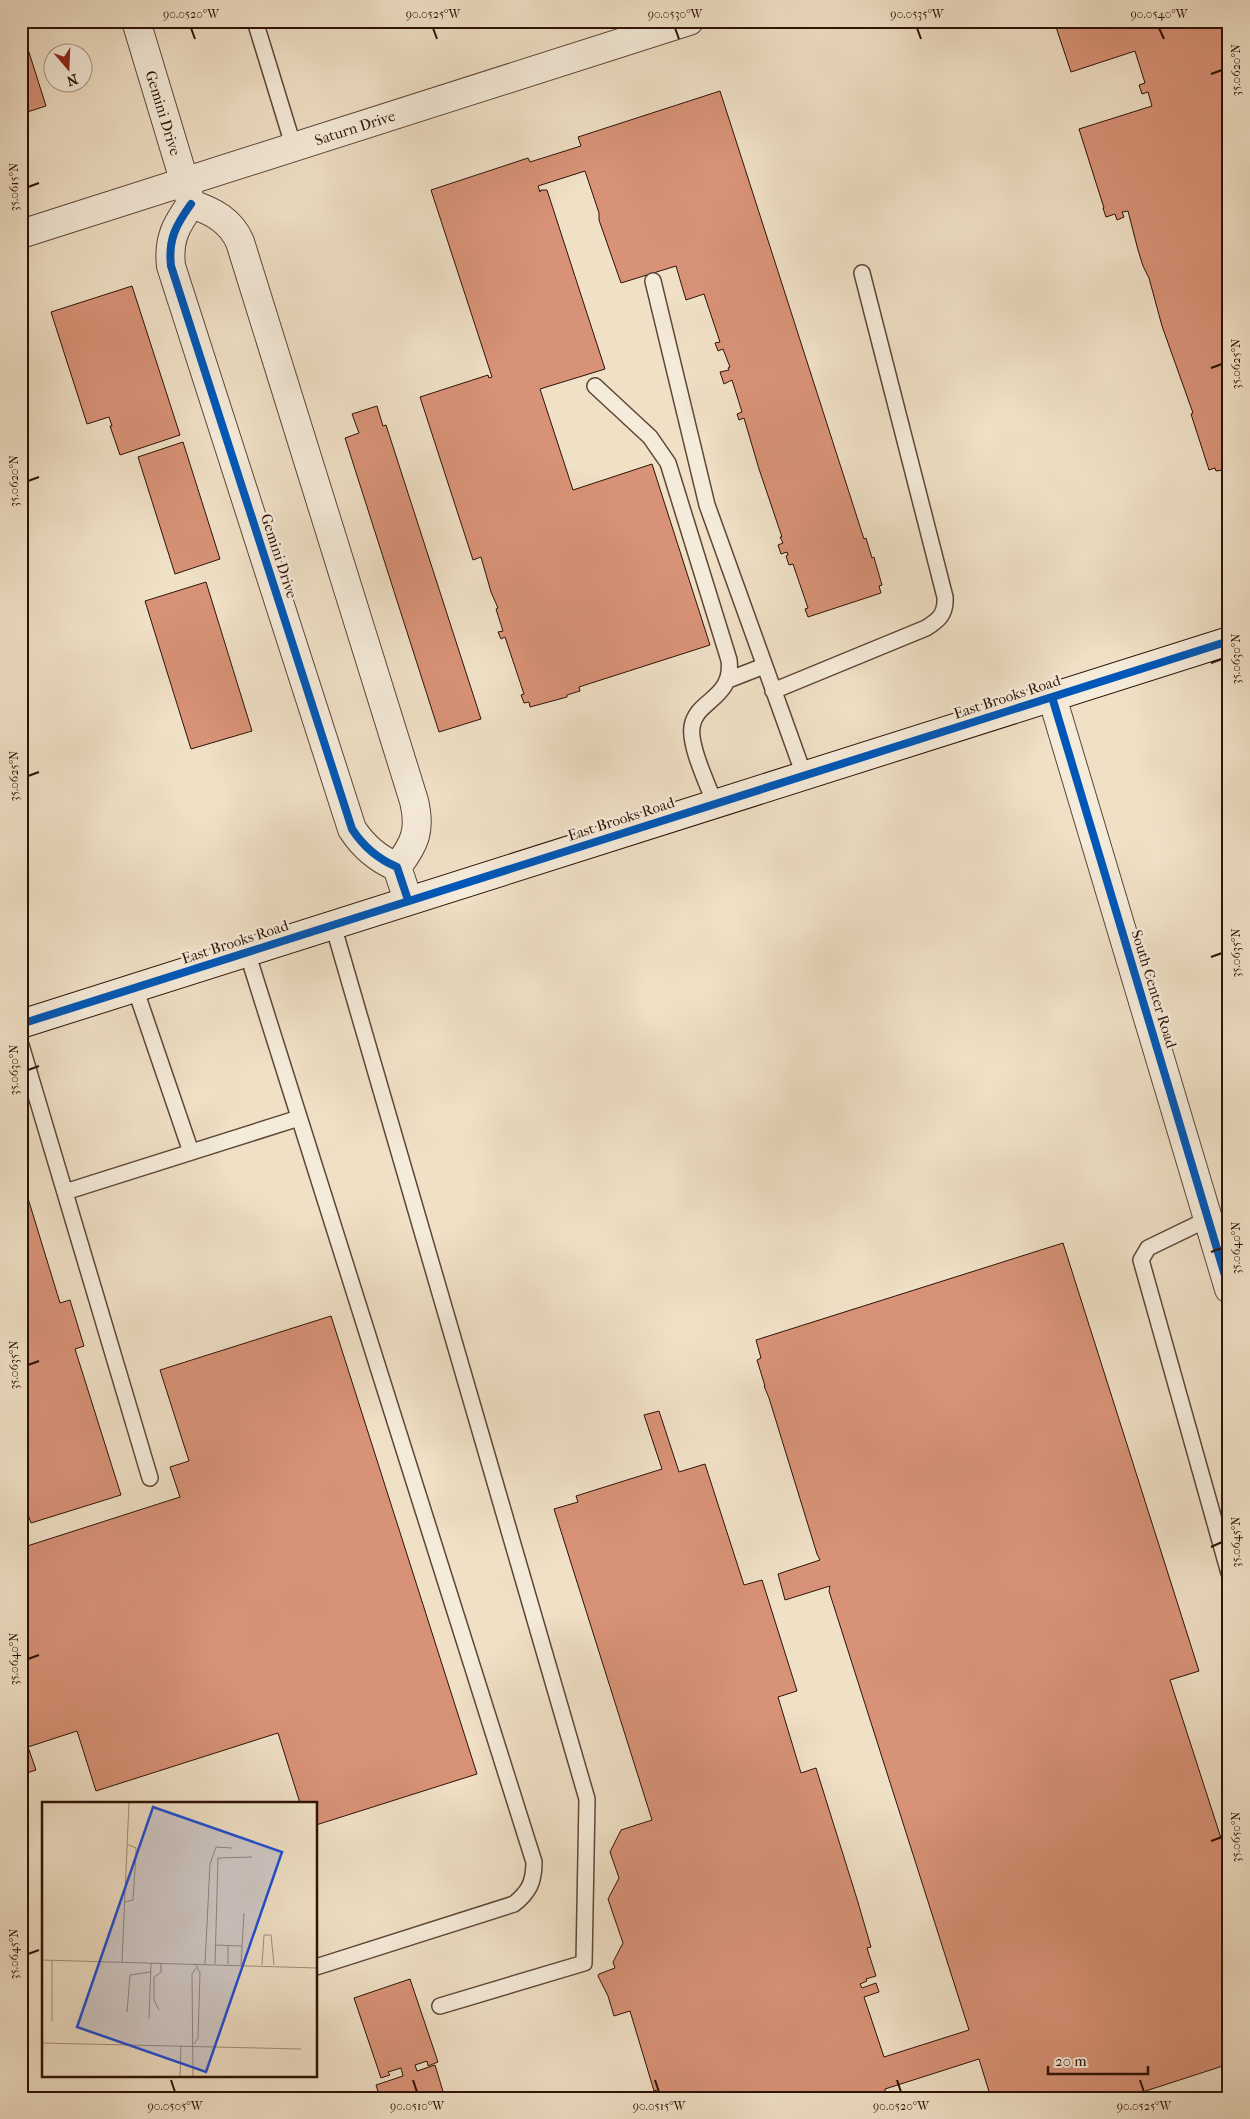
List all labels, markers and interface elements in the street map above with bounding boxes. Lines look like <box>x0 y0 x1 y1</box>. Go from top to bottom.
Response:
text: 90.0520°W <box>163 7 220 21</box>
text: 90.0525°W <box>406 7 461 21</box>
text: 90.0530°W <box>648 7 704 21</box>
text: 90.0535°W <box>890 7 945 21</box>
text: 90.0540°W <box>1131 7 1189 21</box>
north arrow <box>42 42 92 92</box>
text: 35.0620°N <box>1229 44 1243 96</box>
street label: Gemini Drive <box>142 68 185 158</box>
text: N <box>64 70 80 90</box>
street label: Saturn Drive <box>313 106 398 149</box>
text: 35.0615°N <box>7 163 21 211</box>
text: 35.0625°N <box>1229 339 1243 389</box>
text: 35.0620°N <box>7 455 21 507</box>
street label: Gemini Drive <box>257 511 301 601</box>
text: 35.0630°N <box>1229 634 1243 684</box>
street label: East Brooks Road <box>951 671 1063 723</box>
text: 35.0625°N <box>7 751 21 801</box>
street label: East Brooks Road <box>565 793 677 845</box>
street label: East Brooks Road <box>179 916 291 968</box>
street label: South Center Road <box>1127 928 1181 1051</box>
text: 35.0635°N <box>1229 928 1243 978</box>
text: 35.0630°N <box>7 1045 21 1095</box>
text: 35.0640°N <box>1229 1222 1243 1274</box>
text: 35.0635°N <box>7 1340 21 1390</box>
text: 35.0645°N <box>1229 1517 1243 1567</box>
text: 35.0640°N <box>7 1633 21 1685</box>
inset map <box>42 1802 318 2076</box>
text: 35.0650°N <box>1229 1812 1243 1862</box>
text: 35.0645°N <box>7 1929 21 1979</box>
scale bar <box>1048 2044 1148 2076</box>
text: 20 m <box>1055 2052 1087 2070</box>
text: 90.0505°W <box>148 2099 204 2113</box>
text: 90.0510°W <box>390 2099 445 2113</box>
text: 90.0515°W <box>633 2099 687 2113</box>
text: 90.0520°W <box>873 2099 930 2113</box>
text: 90.0525°W <box>1117 2099 1172 2113</box>

